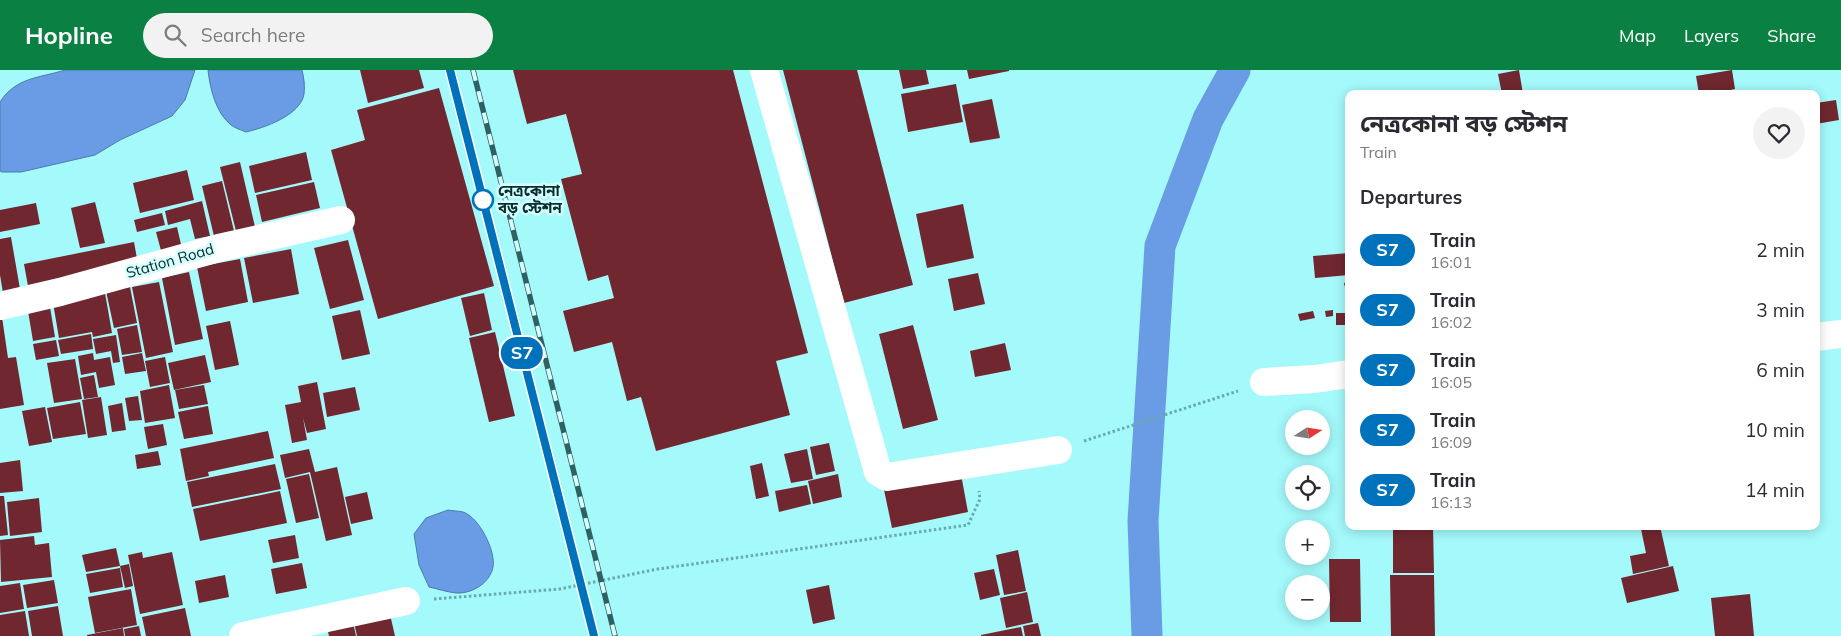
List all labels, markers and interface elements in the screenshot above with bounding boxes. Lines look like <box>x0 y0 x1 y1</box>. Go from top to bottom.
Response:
search box <box>143 13 493 58</box>
text: Hopline <box>25 20 113 50</box>
icon: search <box>161 21 189 49</box>
text: Search here <box>201 23 305 47</box>
text: Map <box>1619 24 1656 47</box>
text: Layers <box>1684 24 1739 47</box>
text: Share <box>1767 24 1816 47</box>
button: heart <box>1753 107 1805 159</box>
text: নেত্রকোনা বড় স্টেশন <box>1360 108 1567 138</box>
text: Train <box>1360 142 1397 162</box>
place label: নেত্রকোনা বড় স্টেশন <box>497 181 562 217</box>
text: Departures <box>1360 185 1462 209</box>
marker: নেত্রকোনা বড় স্টেশন <box>472 189 494 211</box>
text: Train <box>1430 228 1476 252</box>
text: S7 <box>1376 238 1399 261</box>
text: 2 min <box>1756 238 1805 262</box>
street label: Station Road <box>124 239 216 282</box>
text: 16:01 <box>1430 252 1472 272</box>
text: Train <box>1430 288 1476 312</box>
text: S7 <box>1376 298 1399 321</box>
text: 3 min <box>1756 298 1805 322</box>
text: 16:02 <box>1430 312 1472 332</box>
line badge: S7 <box>500 337 544 369</box>
text: S7 <box>511 341 533 364</box>
text: Train <box>1430 348 1476 372</box>
text: S7 <box>1376 358 1399 381</box>
text: 6 min <box>1756 358 1805 382</box>
text: 16:05 <box>1430 372 1472 392</box>
text: Train <box>1430 408 1476 432</box>
north arrow <box>1285 410 1330 455</box>
map controls <box>1285 410 1330 620</box>
text: S7 <box>1376 418 1399 441</box>
text: 10 min <box>1745 418 1805 442</box>
text: 16:09 <box>1430 432 1472 452</box>
button: locate <box>1285 465 1330 510</box>
text: Train <box>1430 468 1476 492</box>
text: S7 <box>1376 478 1399 501</box>
text: 14 min <box>1745 478 1805 502</box>
text: 16:13 <box>1430 492 1472 512</box>
button: + <box>1285 520 1330 565</box>
button: − <box>1285 575 1330 620</box>

